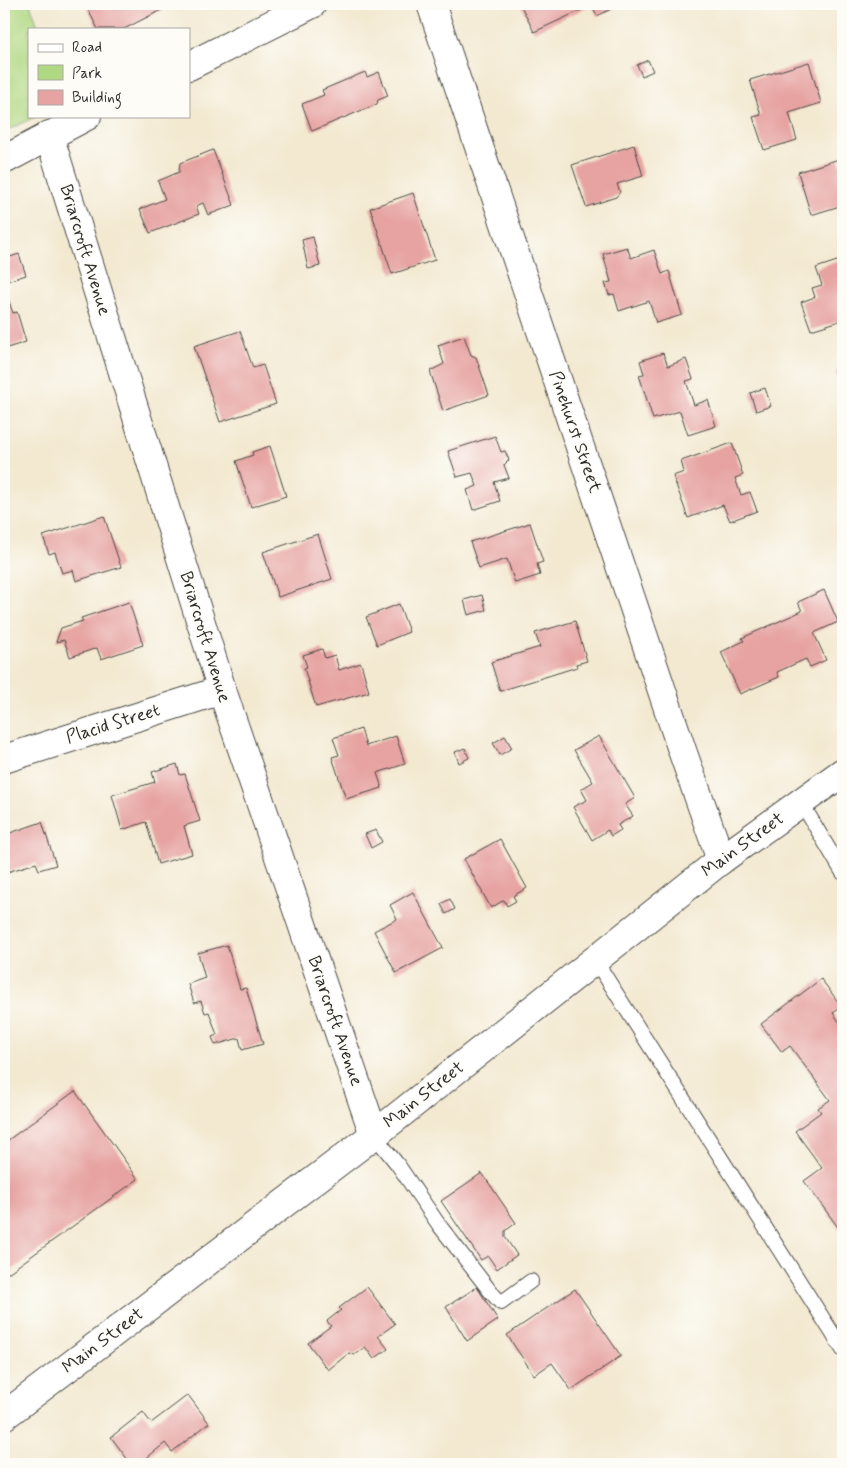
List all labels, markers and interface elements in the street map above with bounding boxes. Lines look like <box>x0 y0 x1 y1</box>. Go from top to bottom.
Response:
legend <box>28 28 190 118</box>
text: Road <box>72 38 102 58</box>
text: Park <box>72 64 102 84</box>
text: Building <box>72 88 122 109</box>
street label: Briarcroft Avenue <box>54 181 116 319</box>
street label: Pinehurst Street <box>543 368 607 497</box>
street label: Briarcroft Avenue <box>174 568 236 706</box>
street label: Placid Street <box>63 698 163 750</box>
street label: Main Street <box>697 807 789 883</box>
street label: Briarcroft Avenue <box>302 953 369 1089</box>
street label: Main Street <box>379 1056 469 1134</box>
street label: Main Street <box>57 1302 149 1380</box>

